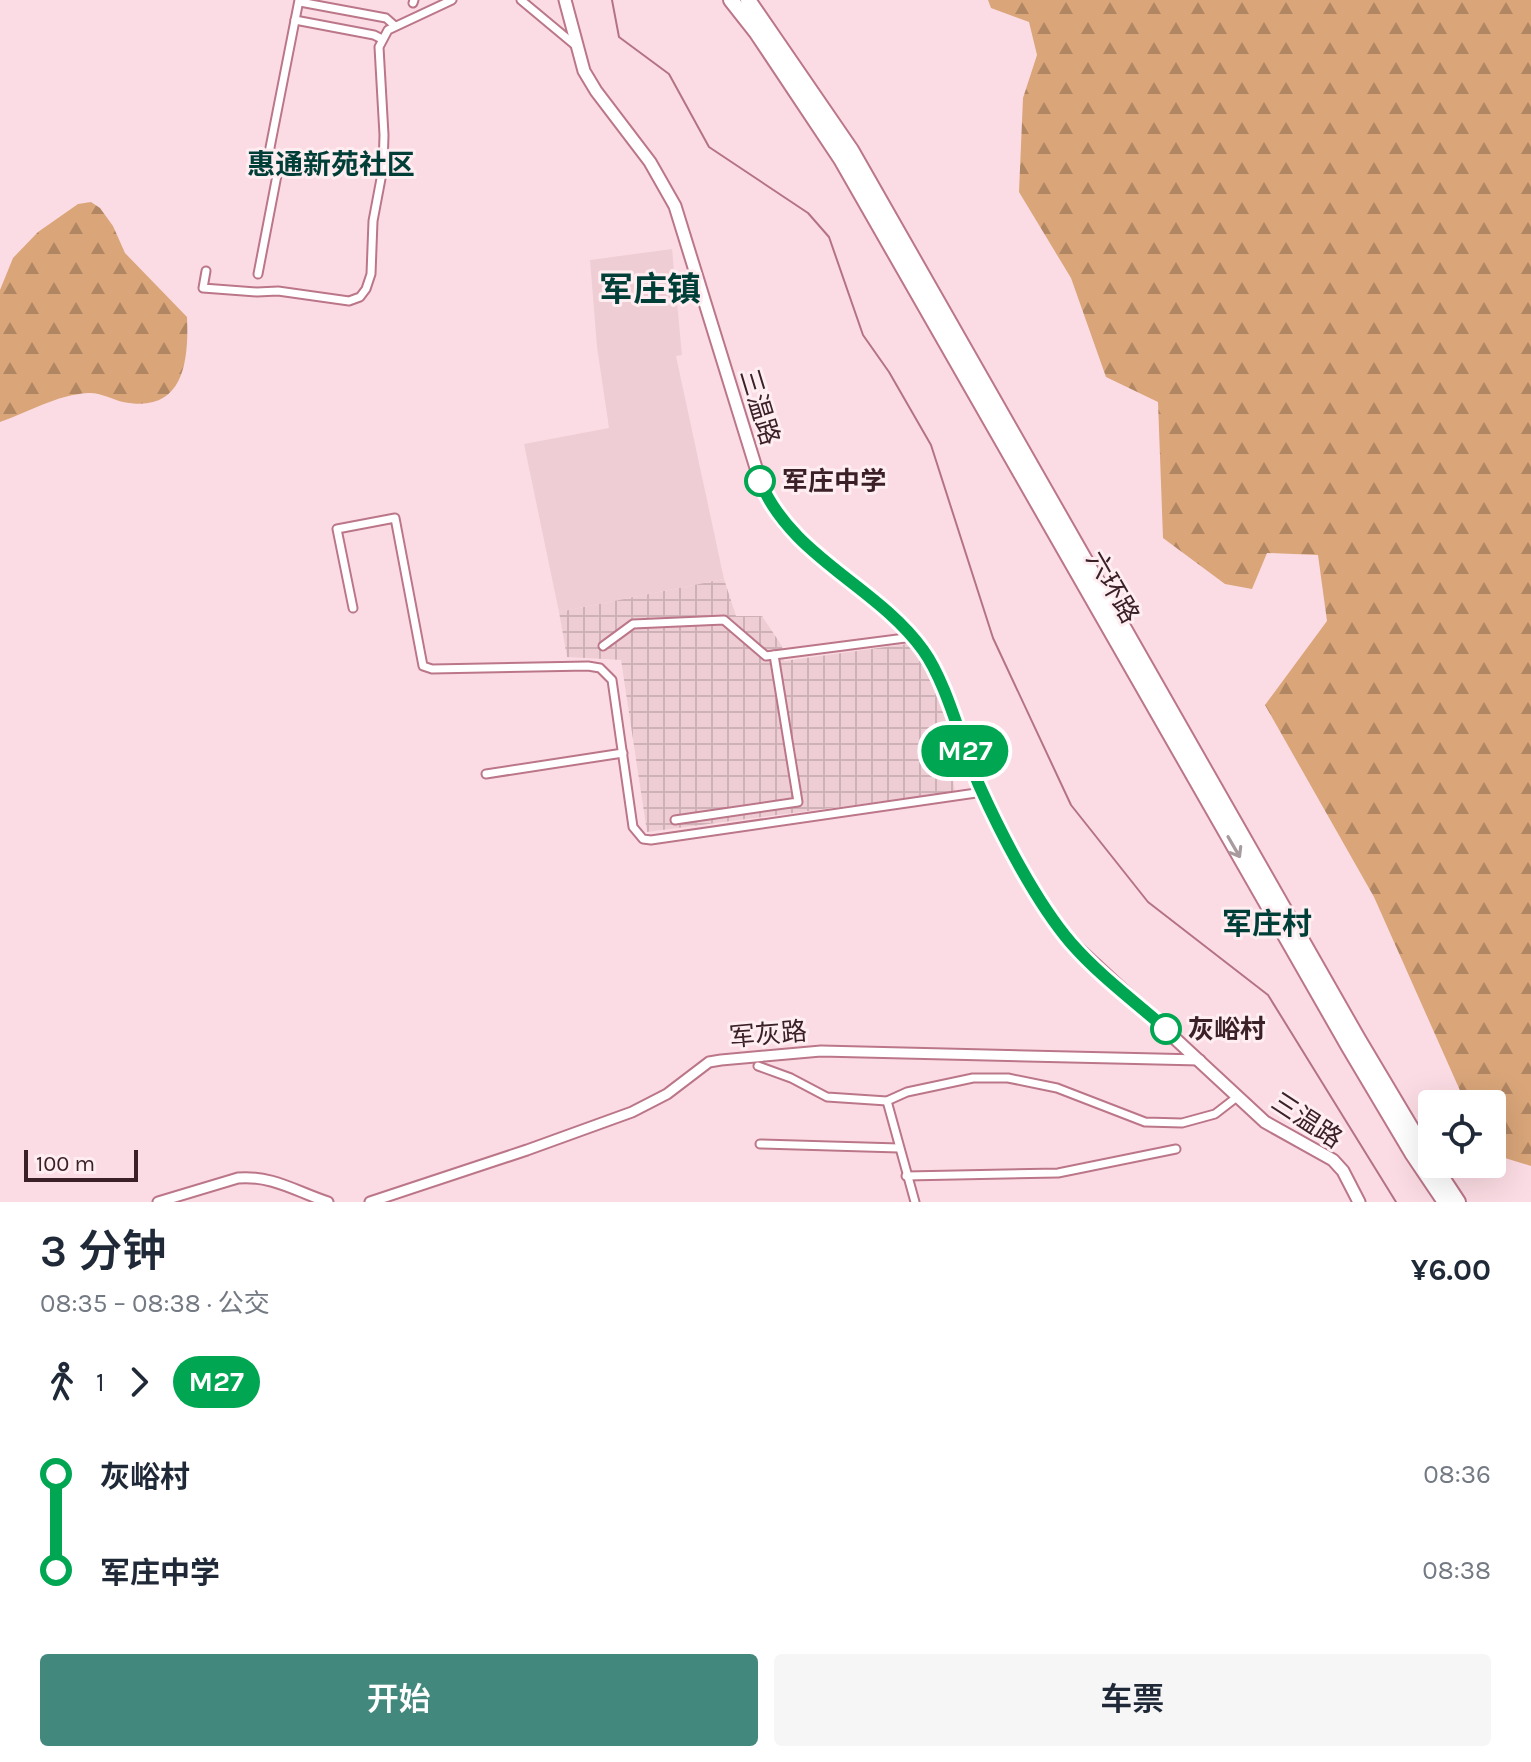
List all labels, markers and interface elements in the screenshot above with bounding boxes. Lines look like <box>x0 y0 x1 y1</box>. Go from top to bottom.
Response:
district label: 惠通新苑社区 <box>247 148 415 181</box>
district label: 军庄镇 <box>599 270 701 310</box>
street label: 三温路 <box>733 365 786 449</box>
marker: 军庄中学 <box>745 466 775 496</box>
place label: 军庄中学 <box>782 466 886 497</box>
street label: 六环路 <box>1080 546 1145 629</box>
line badge: M27 <box>919 725 1011 777</box>
text: M27 <box>937 734 993 767</box>
one-way arrow <box>1226 835 1242 858</box>
district label: 军庄村 <box>1222 906 1312 942</box>
marker: 灰峪村 <box>1151 1014 1181 1044</box>
place label: 灰峪村 <box>1188 1014 1266 1045</box>
street label: 军灰路 <box>728 1016 808 1053</box>
street label: 三温路 <box>1266 1086 1348 1155</box>
map controls <box>1418 1090 1506 1178</box>
button: locate <box>1418 1090 1506 1178</box>
scale bar <box>24 1146 138 1182</box>
text: 100 m <box>36 1151 95 1177</box>
text: 3 分钟 <box>40 1226 166 1277</box>
text: ¥6.00 <box>1411 1252 1491 1288</box>
text: 08:35 – 08:38 · 公交 <box>40 1288 270 1319</box>
icon: walk <box>40 1360 84 1404</box>
icon: forward <box>117 1360 161 1404</box>
text: M27 <box>189 1365 244 1398</box>
text: 1 <box>96 1367 105 1398</box>
text: 灰峪村 <box>100 1459 190 1495</box>
text: 08:36 <box>1423 1459 1491 1490</box>
text: 军庄中学 <box>100 1555 220 1591</box>
text: 08:38 <box>1422 1555 1491 1586</box>
button: 开始 <box>40 1654 758 1746</box>
button: 车票 <box>774 1654 1491 1746</box>

